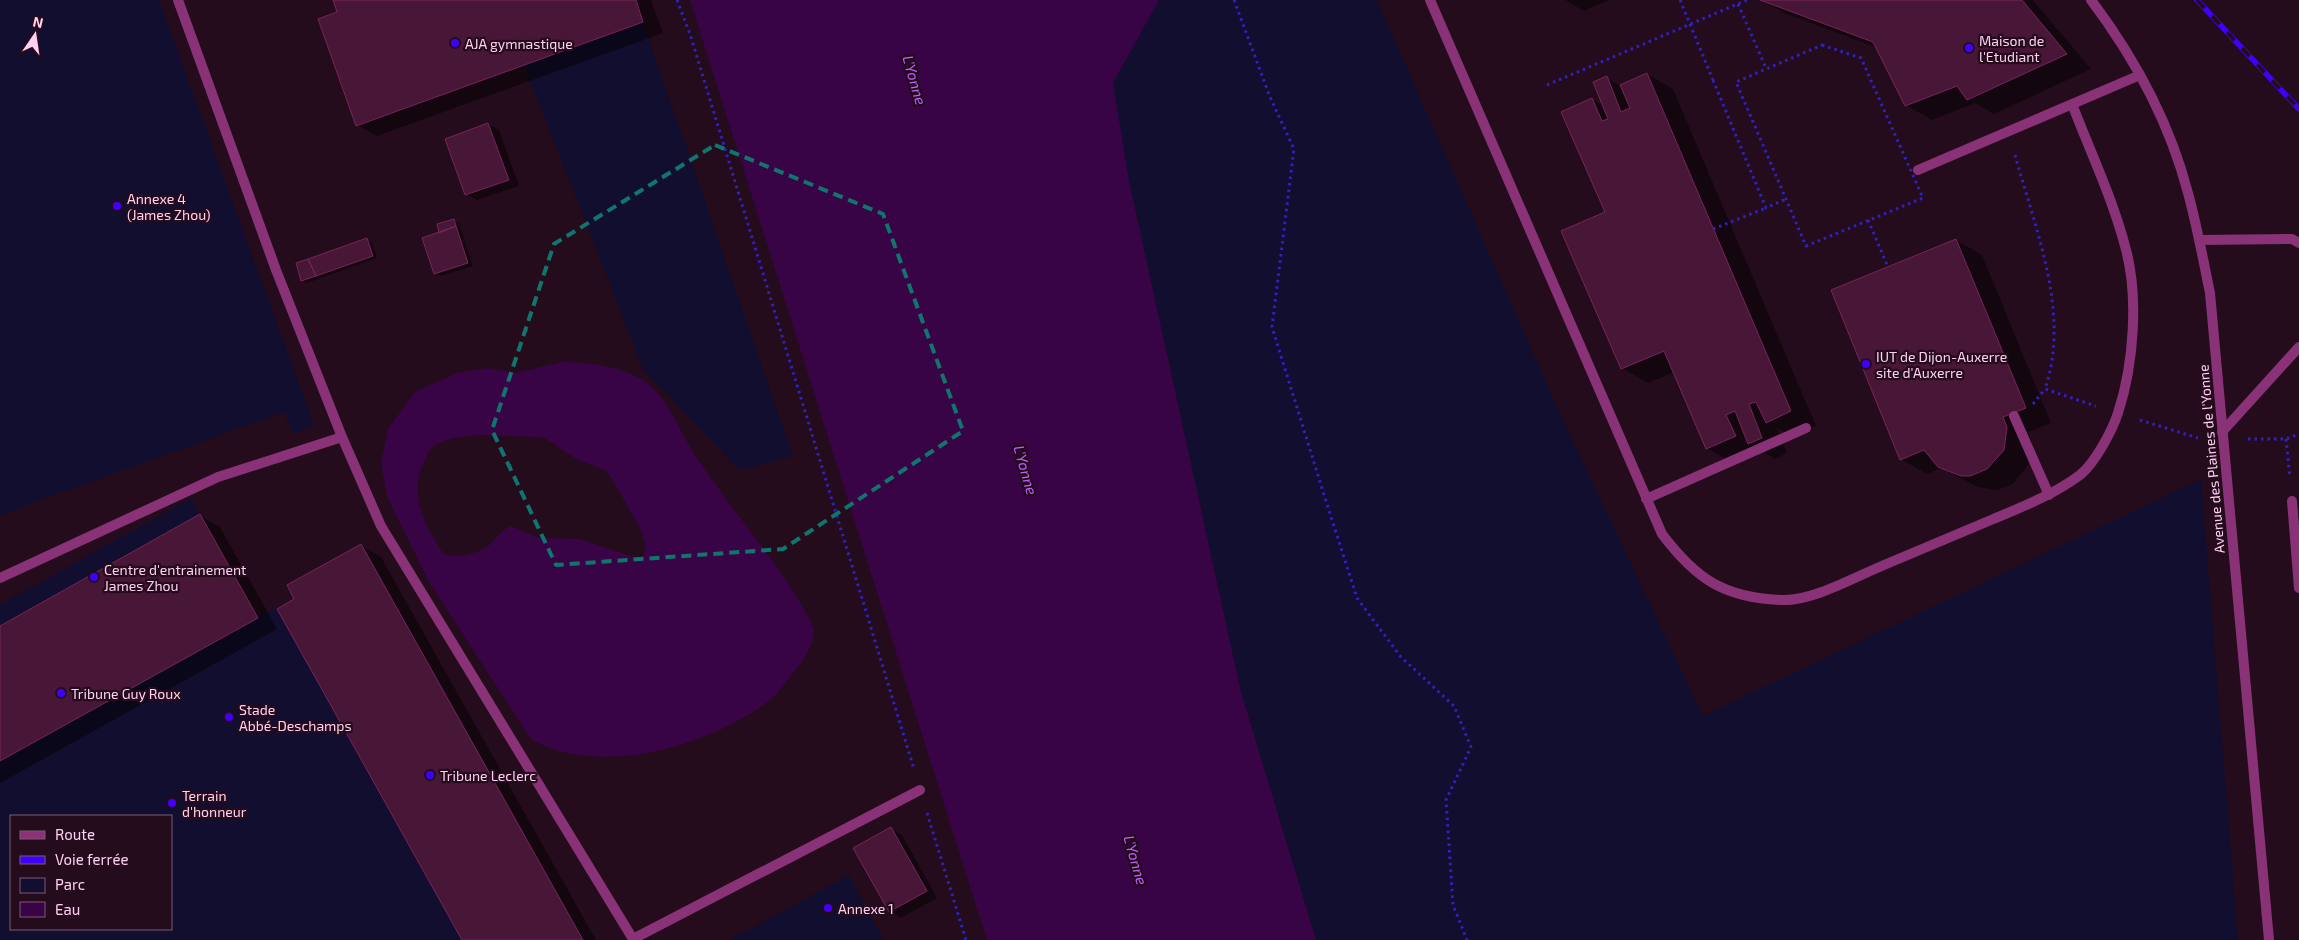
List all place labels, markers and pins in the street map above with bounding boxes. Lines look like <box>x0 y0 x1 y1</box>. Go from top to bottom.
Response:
place label: Maison de l'Etudiant <box>1979 32 2044 65</box>
place label: AJA gymnastique <box>465 35 573 52</box>
marker: AJA gymnastique <box>449 37 461 49</box>
marker: Maison de l'Etudiant <box>1963 42 1975 54</box>
place label: Annexe 4 (James Zhou) <box>127 190 210 223</box>
marker: Annexe 4 (James Zhou) <box>111 200 123 212</box>
place label: IUT de Dijon-Auxerre site d'Auxerre <box>1876 348 2007 381</box>
marker: IUT de Dijon-Auxerre site d'Auxerre <box>1860 358 1872 370</box>
place label: Centre d'entrainement James Zhou <box>104 561 246 594</box>
marker: Centre d'entrainement James Zhou <box>88 571 100 583</box>
place label: Tribune Guy Roux <box>71 685 181 702</box>
marker: Tribune Guy Roux <box>55 687 67 699</box>
place label: Stade Abbé-Deschamps <box>239 701 352 734</box>
marker: Stade Abbé-Deschamps <box>223 711 235 723</box>
place label: Tribune Leclerc <box>440 767 536 784</box>
marker: Tribune Leclerc <box>424 769 436 781</box>
place label: Terrain d'honneur <box>182 787 247 820</box>
marker: Terrain d'honneur <box>166 797 178 809</box>
place label: Annexe 1 <box>838 900 894 917</box>
marker: Annexe 1 <box>822 902 834 914</box>

